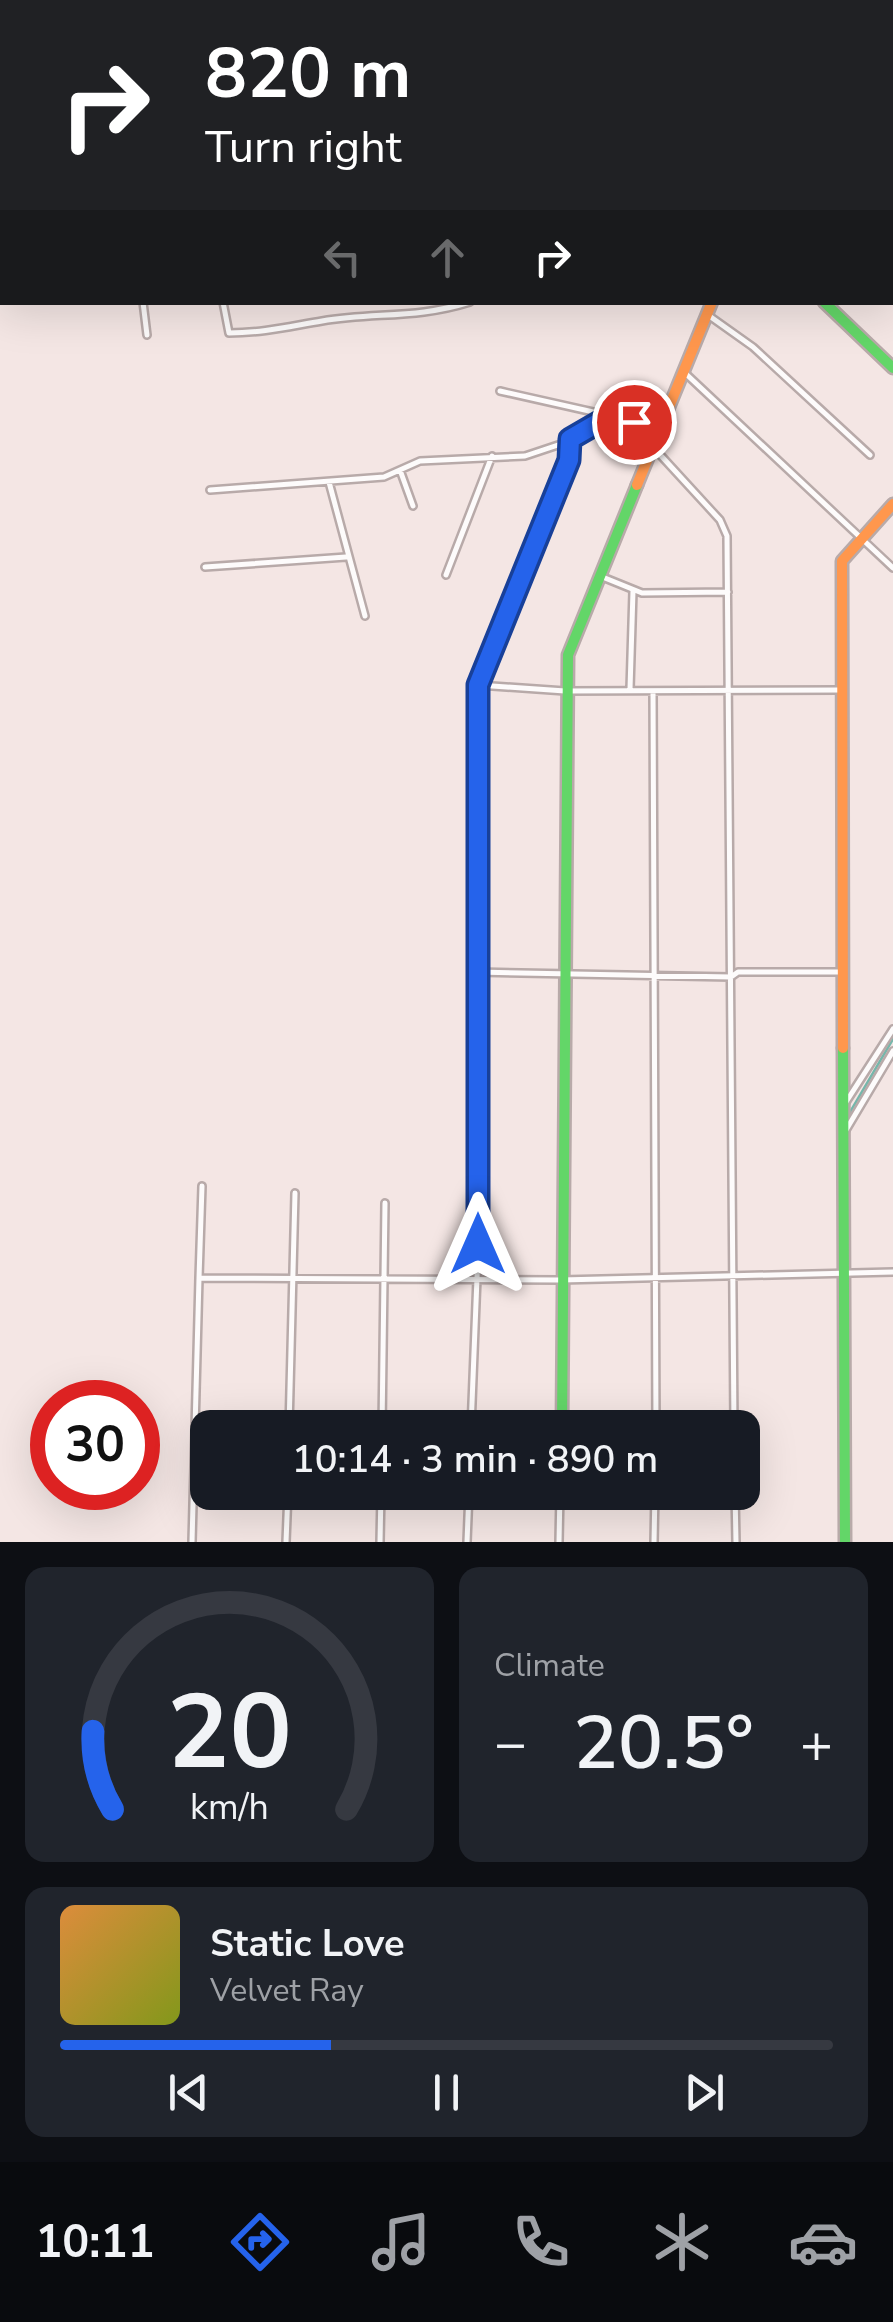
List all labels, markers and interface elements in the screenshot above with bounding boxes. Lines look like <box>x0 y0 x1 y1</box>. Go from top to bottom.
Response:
text: 820 m <box>205 26 411 122</box>
icon: right <box>40 40 170 170</box>
text: Turn right <box>205 117 402 178</box>
icon: left <box>315 230 370 285</box>
icon: ahead <box>420 230 475 285</box>
icon: right <box>525 230 580 285</box>
pin <box>592 380 677 465</box>
icon: arrive <box>607 395 662 450</box>
position arrow <box>426 1192 530 1296</box>
speed limit sign: 30 <box>30 1380 160 1510</box>
text: 10:14 · 3 min · 890 m <box>292 1434 658 1485</box>
text: Climate <box>494 1644 605 1687</box>
text: 20 <box>167 1662 292 1804</box>
text: 20.5° <box>573 1692 754 1794</box>
text: − <box>494 1706 527 1781</box>
text: + <box>800 1706 833 1781</box>
text: km/h <box>190 1783 269 1832</box>
text: Static Love <box>210 1918 405 1969</box>
text: Velvet Ray <box>210 1969 364 2012</box>
icon: previous <box>161 2065 216 2120</box>
icon: pause <box>419 2065 474 2120</box>
icon: next <box>677 2065 732 2120</box>
icon: directions <box>225 2207 295 2277</box>
icon: music <box>366 2207 436 2277</box>
icon: phone <box>506 2207 576 2277</box>
icon: climate <box>647 2207 717 2277</box>
icon: car <box>788 2207 858 2277</box>
text: 10:11 <box>35 2212 154 2273</box>

